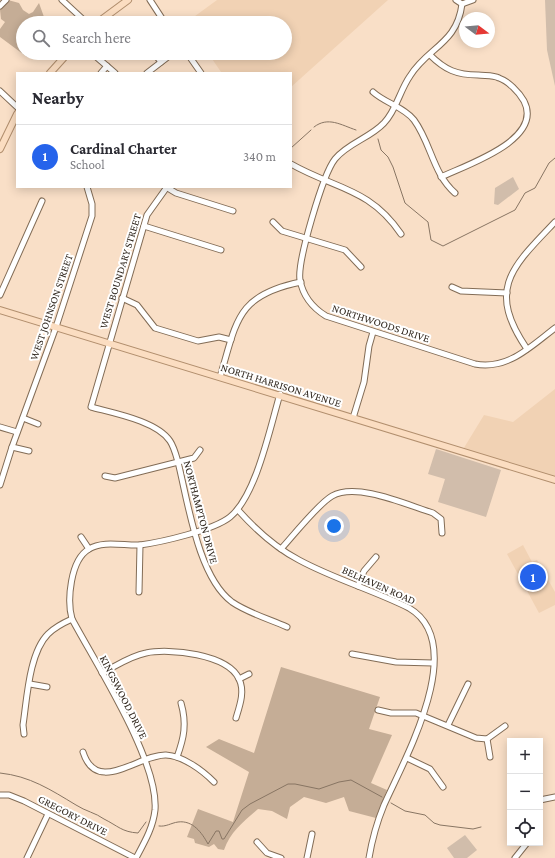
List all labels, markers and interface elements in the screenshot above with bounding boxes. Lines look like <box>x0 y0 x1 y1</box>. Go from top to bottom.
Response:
north arrow <box>459 12 495 48</box>
search box <box>16 16 292 60</box>
icon: search <box>30 27 52 49</box>
text: Search here <box>62 30 131 46</box>
text: Nearby <box>32 89 84 108</box>
text: Cardinal Charter <box>70 141 177 157</box>
text: 1 <box>43 149 47 164</box>
text: 340 m <box>243 149 276 164</box>
text: School <box>70 157 105 172</box>
street label: WEST BOUNDARY STREET <box>97 212 143 330</box>
street label: WEST JOHNSON STREET <box>27 252 76 362</box>
street label: NORTHWOODS DRIVE <box>331 302 431 344</box>
street label: NORTH HARRISON AVENUE <box>219 361 343 409</box>
street label: NORTHAMPTON DRIVE <box>181 459 221 565</box>
your location <box>324 516 344 536</box>
pin: 1 <box>520 562 546 592</box>
street label: BELHAVEN ROAD <box>340 563 418 607</box>
street label: KINGSWOOD DRIVE <box>98 653 150 741</box>
map controls <box>507 738 543 846</box>
button: + <box>507 738 543 774</box>
button: − <box>507 774 543 810</box>
street label: GREGORY DRIVE <box>36 792 110 838</box>
button: locate <box>507 810 543 846</box>

